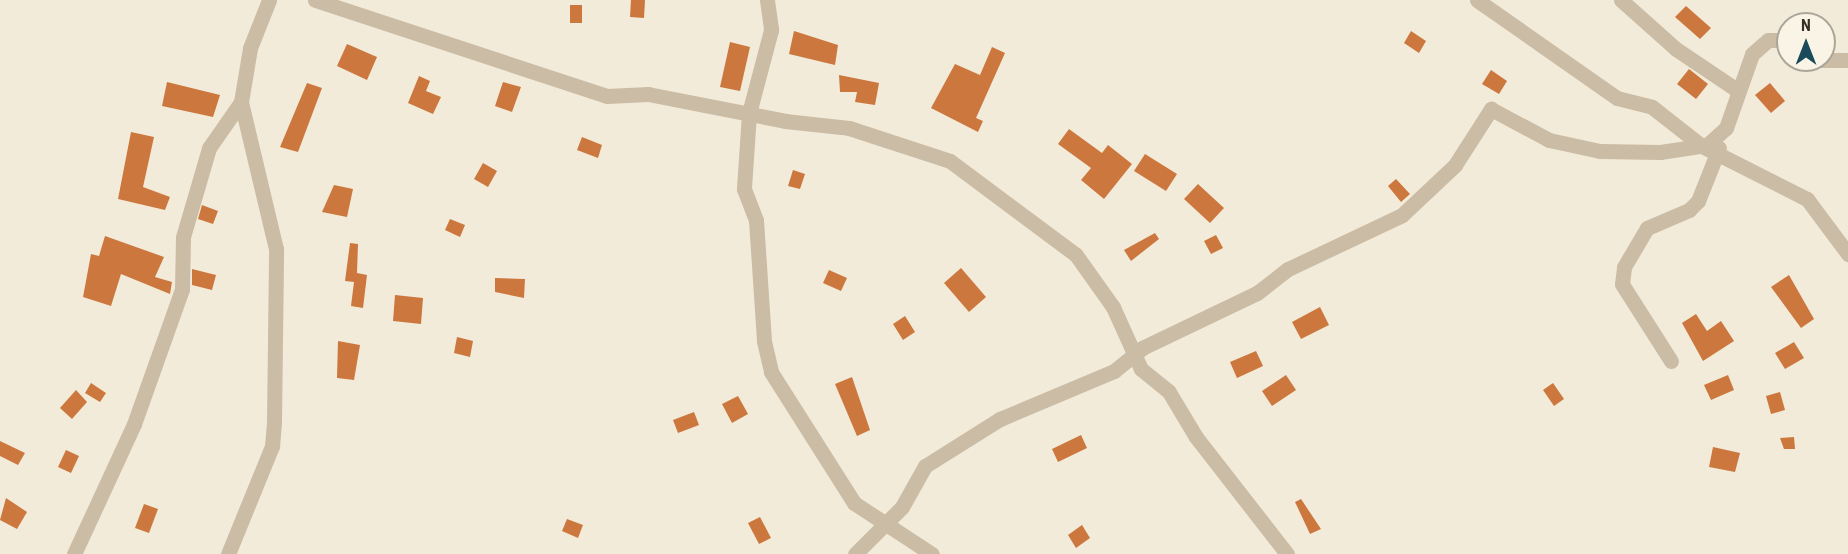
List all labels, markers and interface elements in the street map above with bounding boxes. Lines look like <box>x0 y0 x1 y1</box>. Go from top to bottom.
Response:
north arrow <box>1776 12 1836 72</box>
text: N <box>1801 16 1811 35</box>

